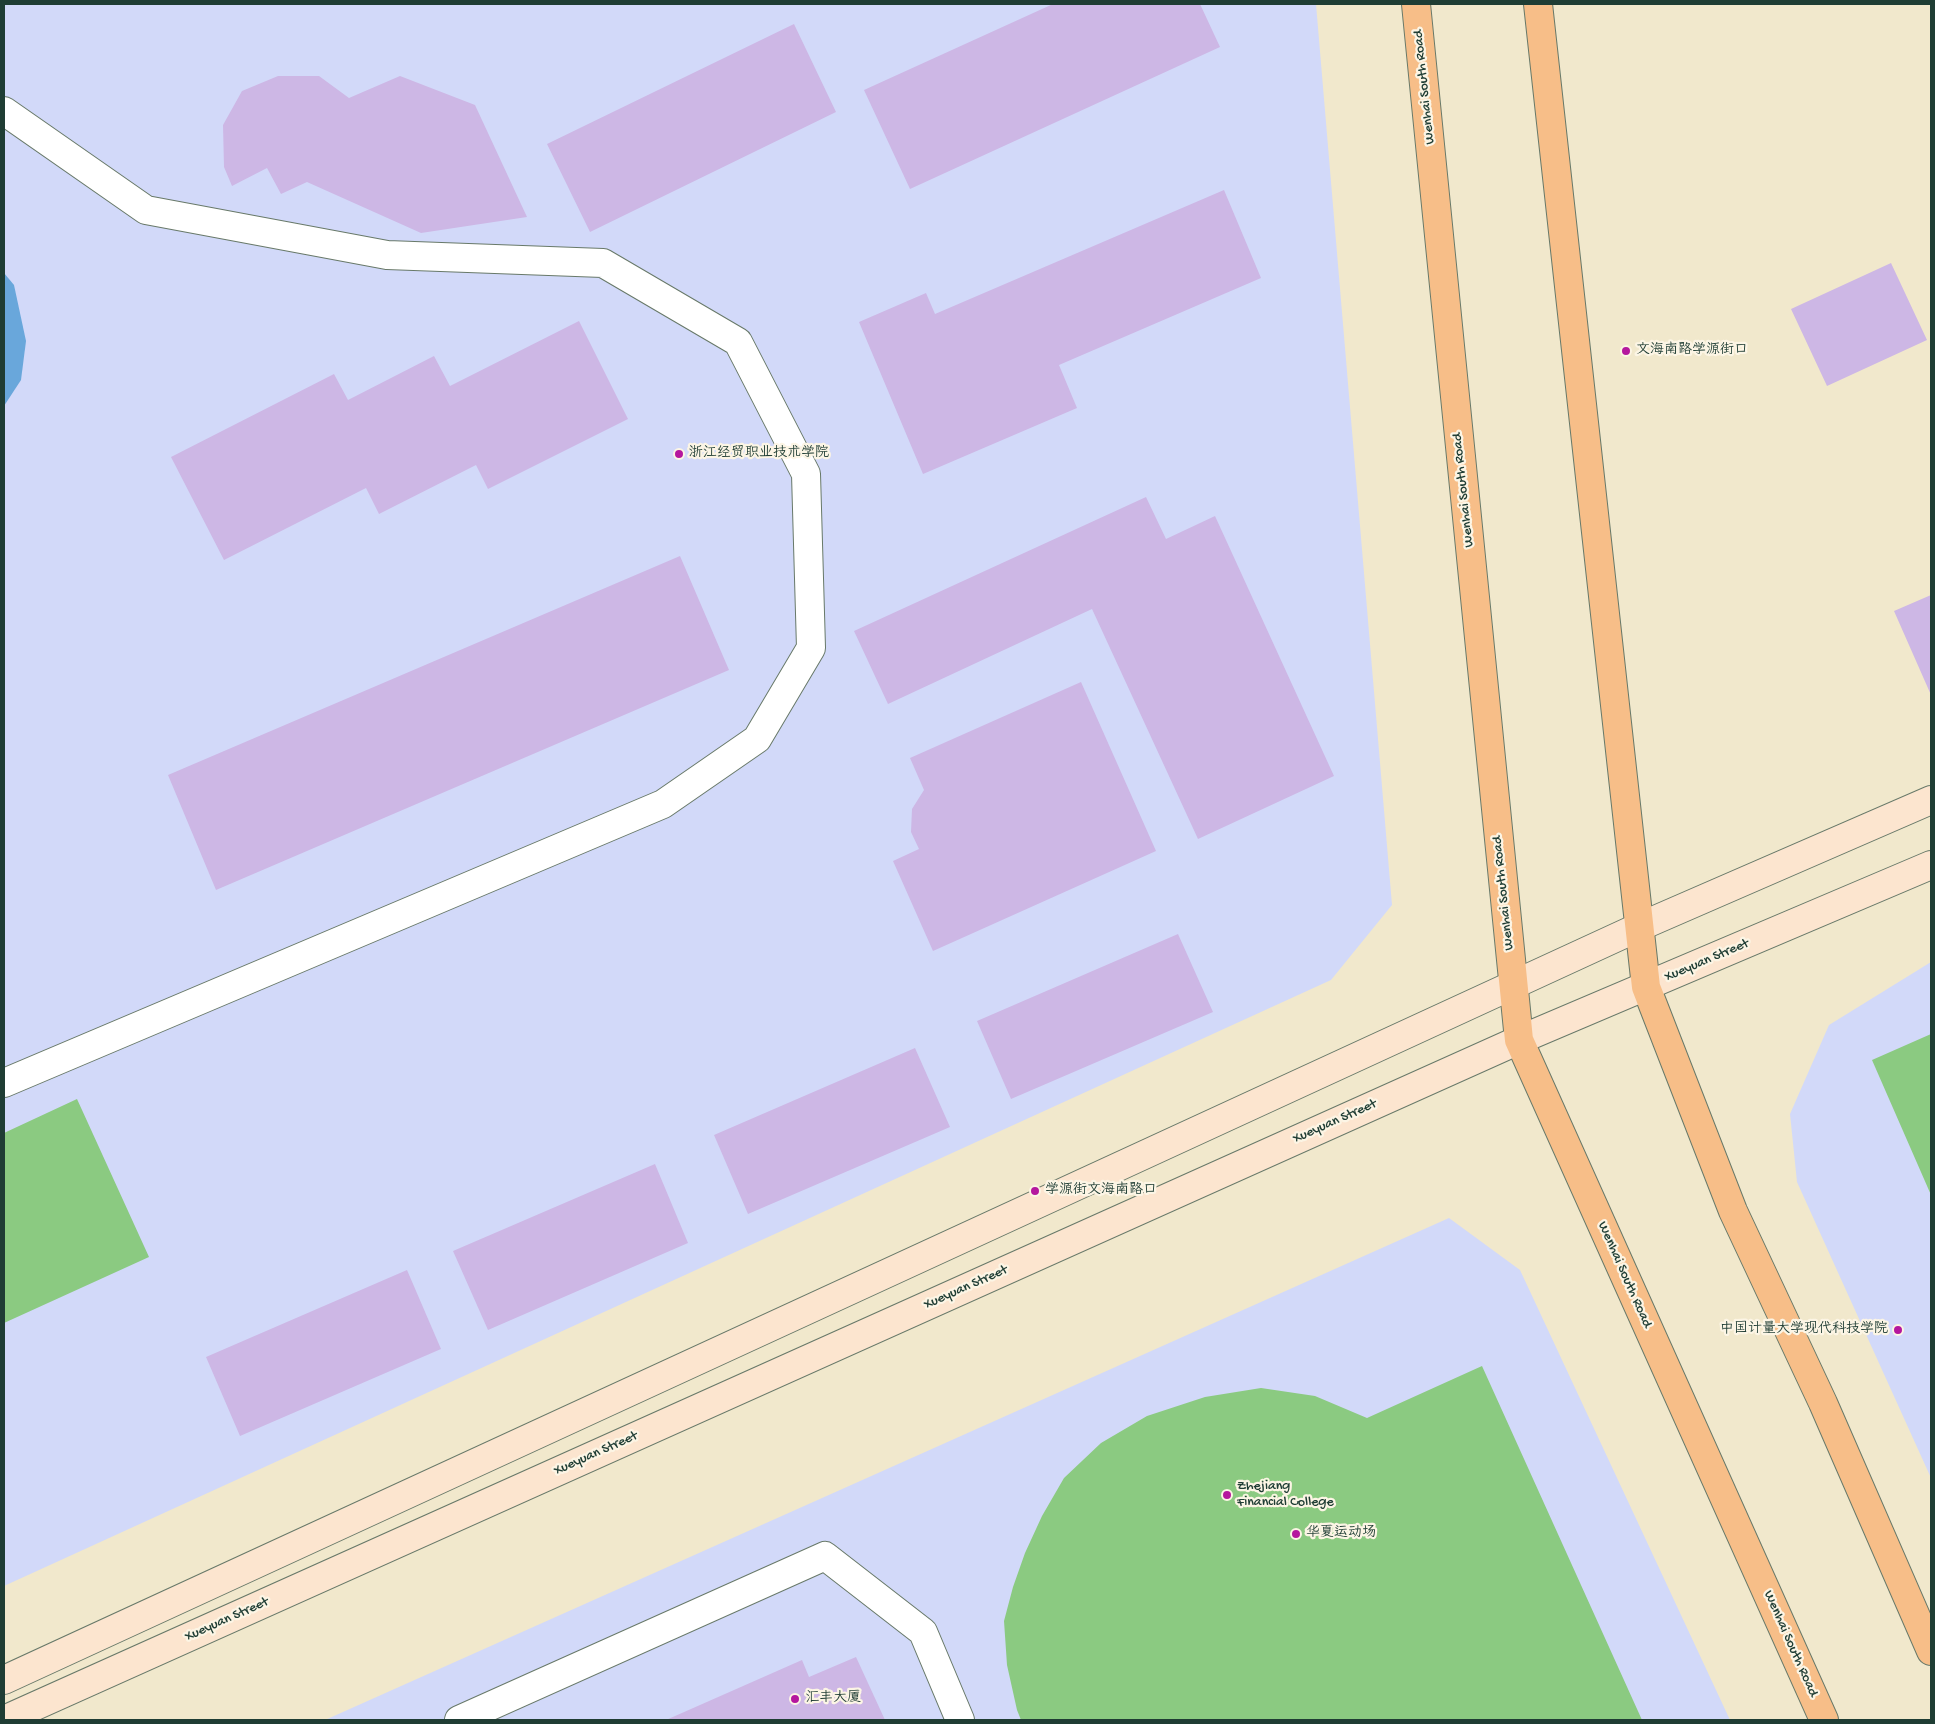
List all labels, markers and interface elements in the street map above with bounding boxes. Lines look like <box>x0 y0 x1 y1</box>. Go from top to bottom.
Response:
street label: Wenhai South Road <box>1411 29 1439 145</box>
place label: 文海南路学源街口 <box>1636 343 1748 359</box>
marker: 文海南路学源街口 <box>1620 345 1632 357</box>
street label: Wenhai South Road <box>1450 432 1478 548</box>
place label: 浙江经贸职业技术学院 <box>689 446 829 462</box>
marker: 浙江经贸职业技术学院 <box>673 448 685 460</box>
street label: Wenhai South Road <box>1490 835 1518 951</box>
street label: Xueyuan Street <box>1662 936 1752 986</box>
street label: Xueyuan Street <box>1291 1096 1379 1148</box>
place label: 学源街文海南路口 <box>1045 1183 1157 1199</box>
marker: 学源街文海南路口 <box>1029 1185 1041 1197</box>
street label: Wenhai South Road <box>1593 1219 1655 1331</box>
street label: Xueyuan Street <box>922 1262 1010 1314</box>
place label: 中国计量大学现代科技学院 <box>1720 1322 1888 1338</box>
marker: 中国计量大学现代科技学院 <box>1892 1324 1904 1336</box>
street label: Xueyuan Street <box>552 1428 640 1480</box>
place label: Zhejiang Financial College <box>1237 1479 1334 1511</box>
marker: Zhejiang Financial College <box>1221 1489 1233 1501</box>
place label: 华夏运动场 <box>1306 1526 1376 1542</box>
marker: 华夏运动场 <box>1290 1528 1302 1540</box>
street label: Wenhai South Road <box>1759 1588 1821 1700</box>
street label: Xueyuan Street <box>183 1594 271 1646</box>
place label: 汇丰大厦 <box>805 1691 861 1707</box>
marker: 汇丰大厦 <box>789 1693 801 1705</box>

